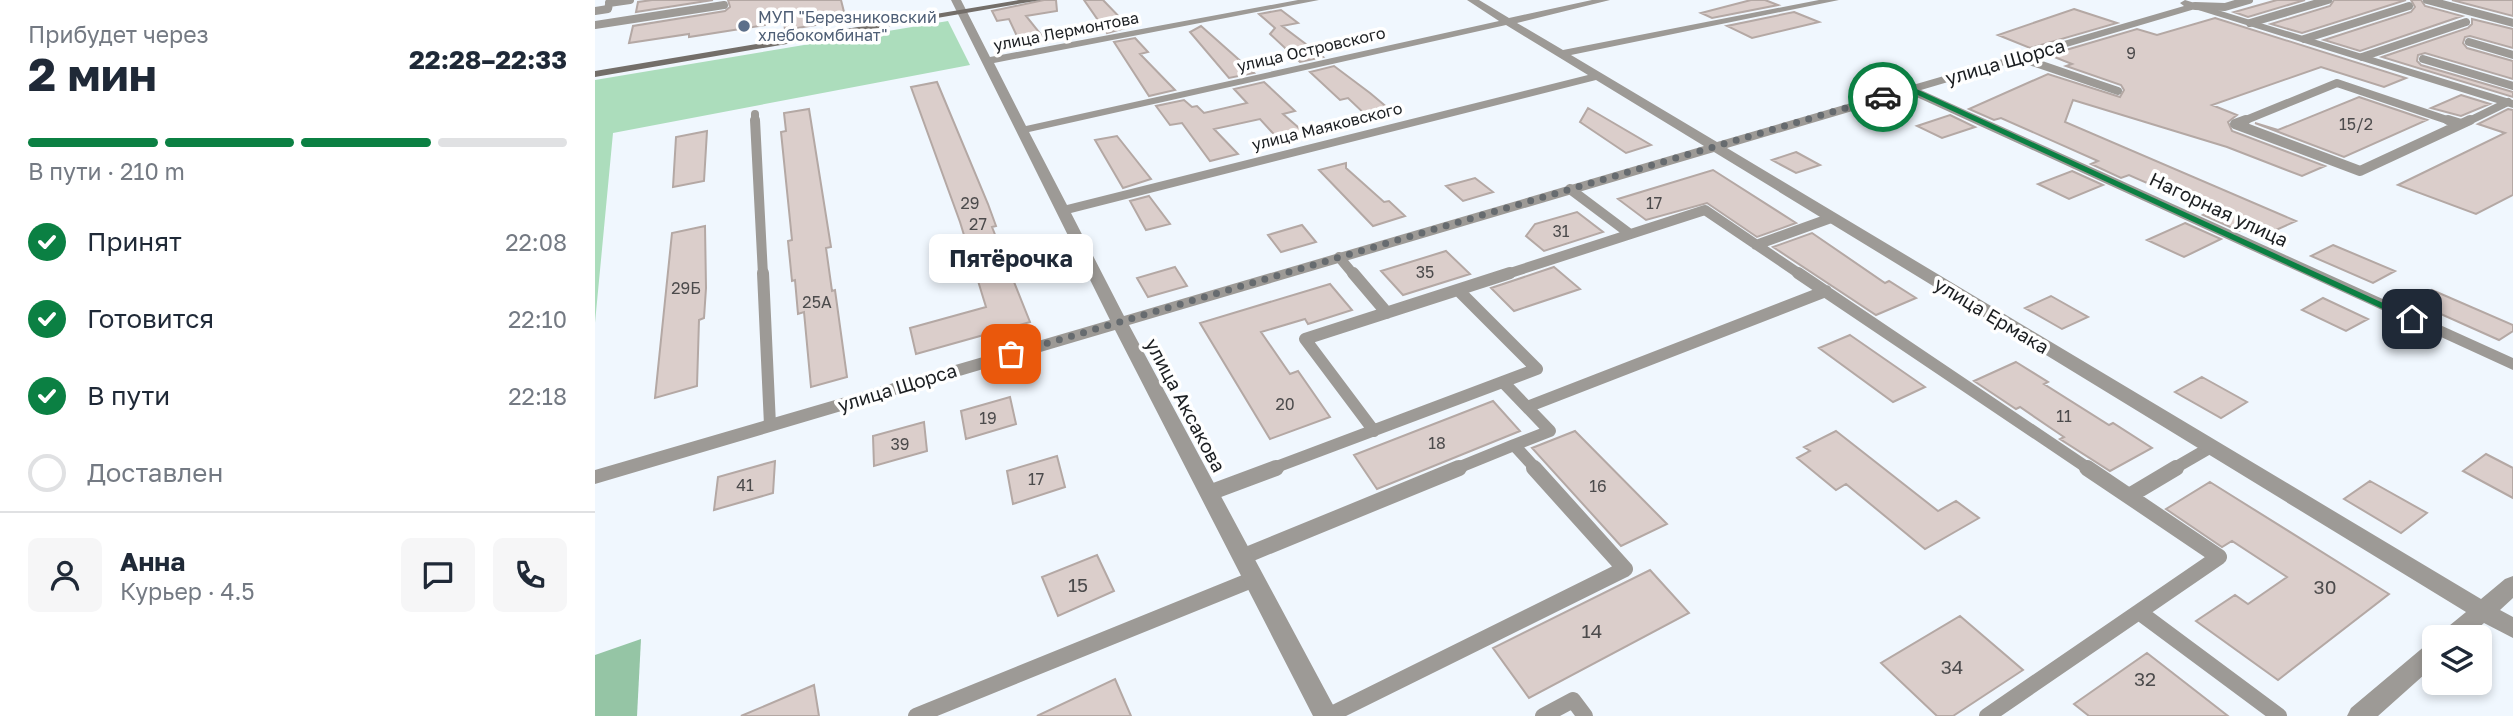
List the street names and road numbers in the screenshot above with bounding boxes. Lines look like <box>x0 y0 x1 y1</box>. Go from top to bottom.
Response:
street label: улица Лермонтова <box>992 7 1140 55</box>
street label: улица Островского <box>1235 22 1387 76</box>
street label: улица Щорса <box>1943 33 2067 89</box>
street label: улица Маяковского <box>1250 98 1404 154</box>
street label: Нагорная улица <box>2146 167 2292 251</box>
street label: улица Ермака <box>1931 272 2053 358</box>
street label: улица Аксакова <box>1141 334 1231 476</box>
street label: улица Щорса <box>835 358 959 416</box>

